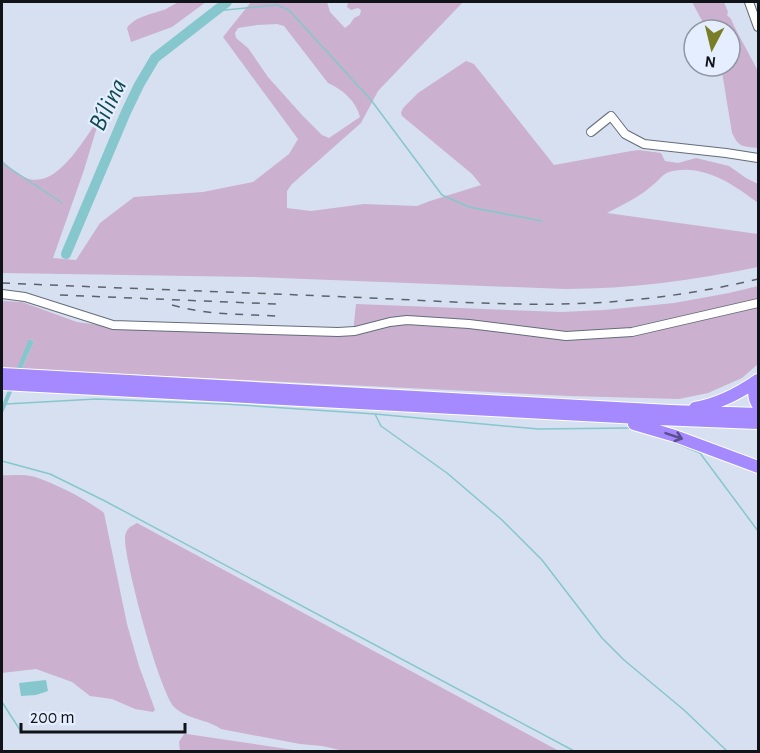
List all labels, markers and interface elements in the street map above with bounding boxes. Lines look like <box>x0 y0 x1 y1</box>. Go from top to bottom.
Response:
north arrow <box>682 18 742 78</box>
text: N <box>704 53 717 71</box>
water label: Bílina <box>84 74 132 135</box>
one-way arrow <box>664 431 683 442</box>
scale bar <box>21 696 184 734</box>
text: 200 m <box>30 709 75 727</box>

